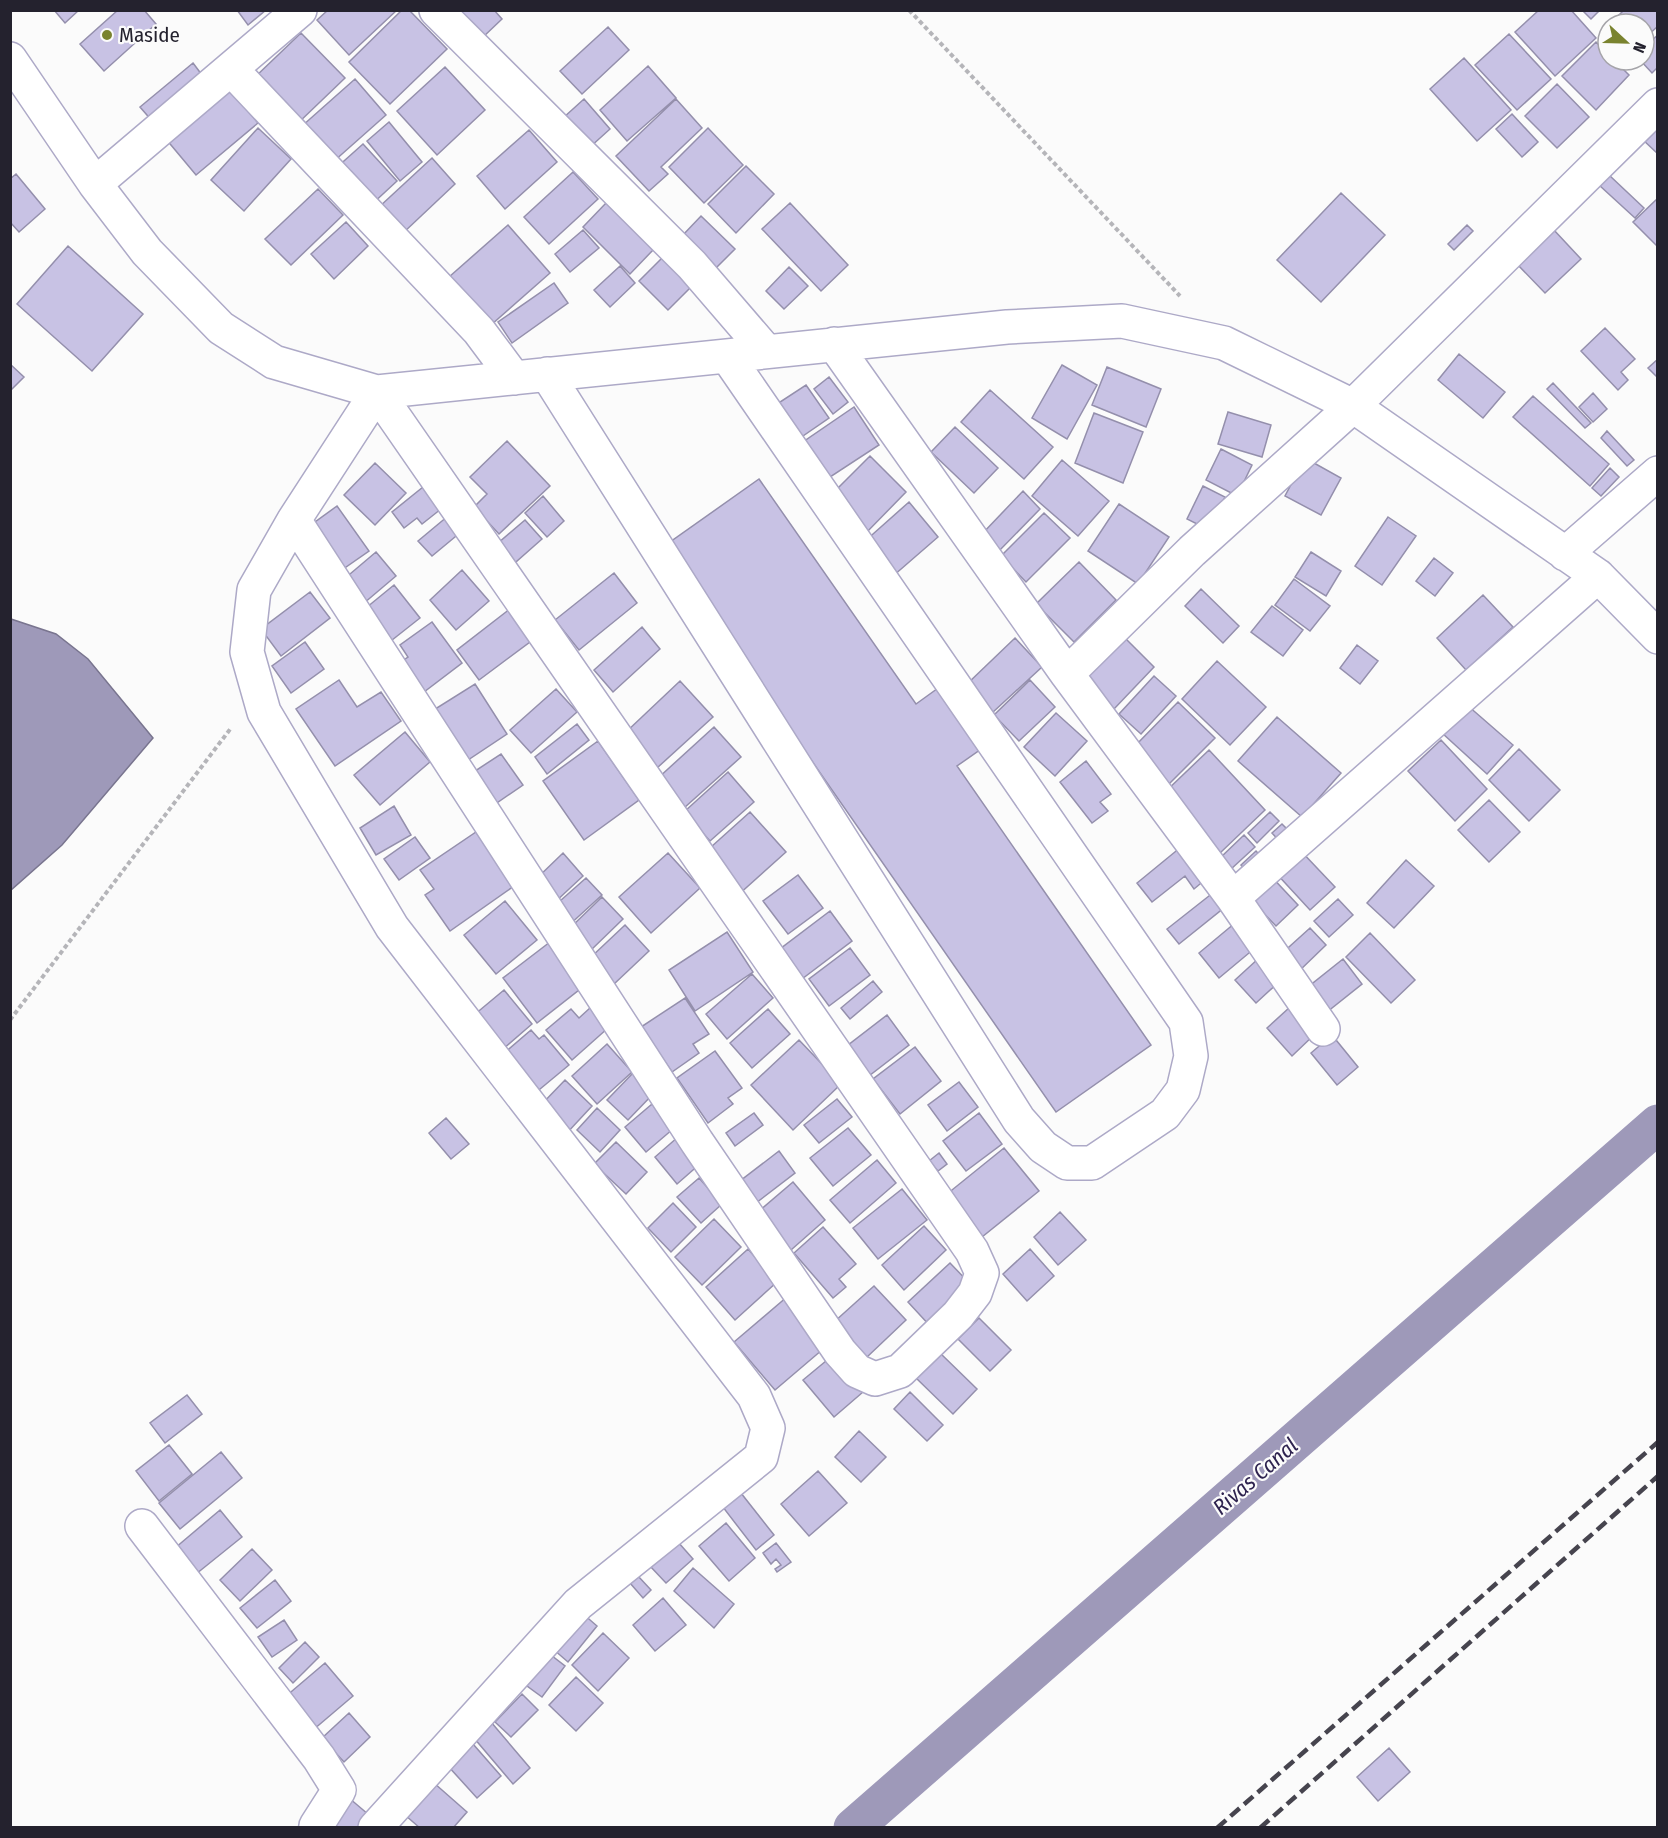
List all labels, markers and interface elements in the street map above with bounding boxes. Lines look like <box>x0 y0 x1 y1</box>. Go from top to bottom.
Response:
north arrow <box>1596 12 1656 72</box>
place label: Maside <box>119 22 180 48</box>
marker: Maside <box>100 28 114 42</box>
text: N <box>1629 39 1650 55</box>
water label: Rivas Canal <box>1207 1432 1303 1521</box>

